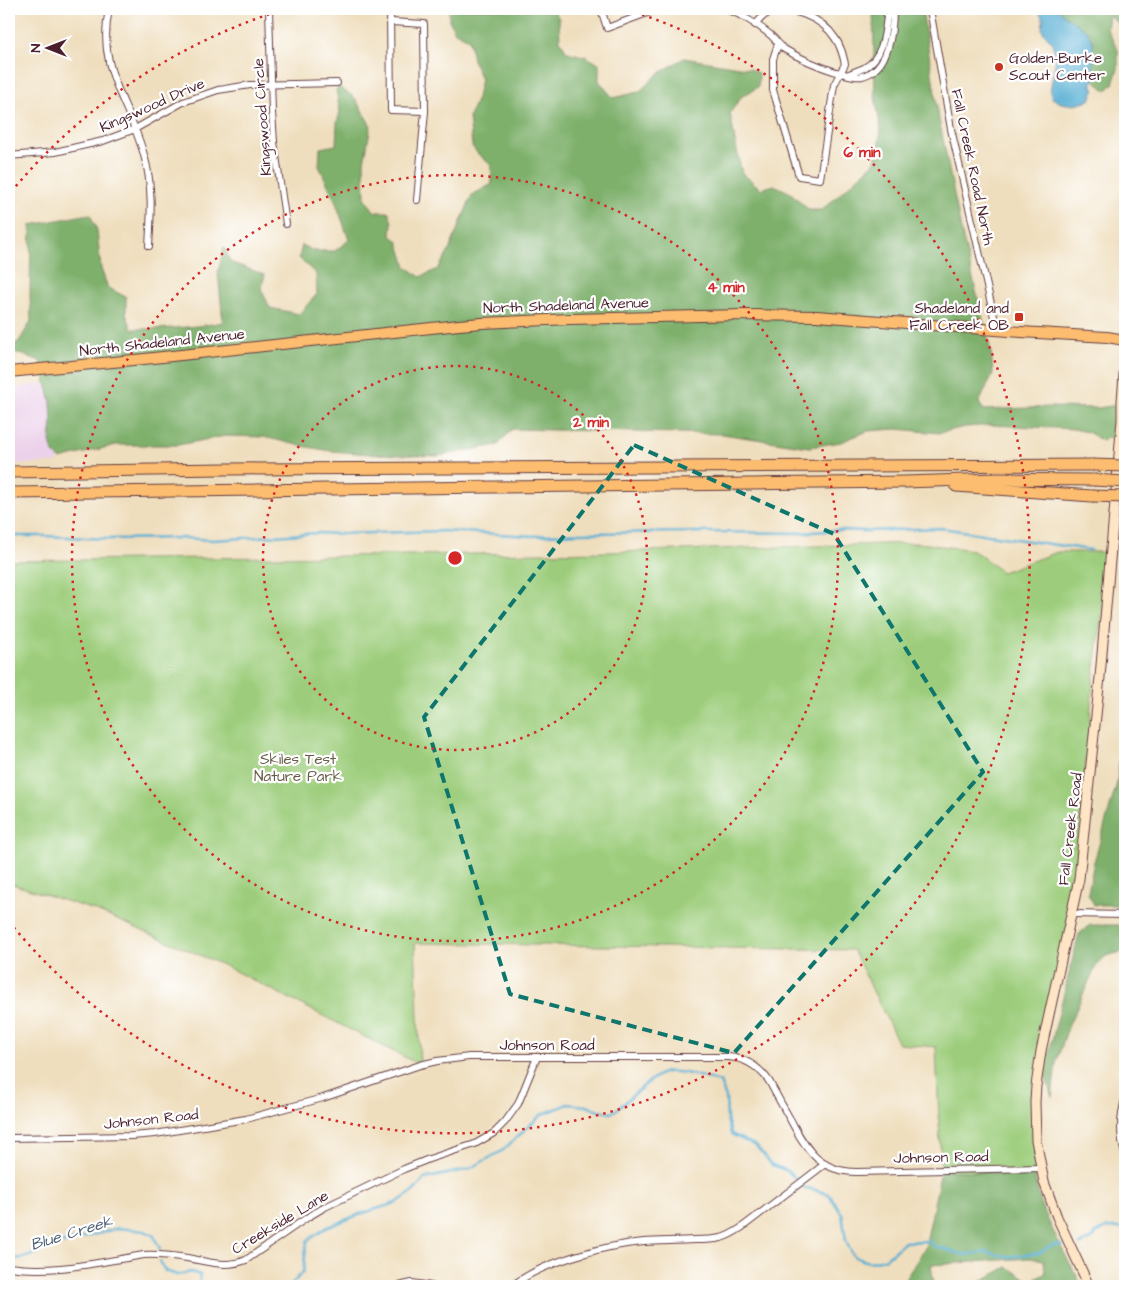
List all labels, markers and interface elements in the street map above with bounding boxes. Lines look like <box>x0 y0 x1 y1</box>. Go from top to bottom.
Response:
north arrow <box>22 22 72 72</box>
text: N <box>26 43 46 52</box>
place label: Golden-Burke Scout Center <box>1009 48 1105 86</box>
street label: Kingswood Circle <box>248 57 278 177</box>
marker: Golden-Burke Scout Center <box>993 61 1005 73</box>
street label: Kingswood Drive <box>96 73 208 139</box>
street label: Fall Creek Road North <box>946 87 999 248</box>
text: 6 min <box>844 142 881 163</box>
text: 4 min <box>707 277 745 298</box>
street label: North Shadeland Avenue <box>483 292 649 319</box>
place label: Shadeland and Fall Creek OB <box>909 298 1009 336</box>
marker: Shadeland and Fall Creek OB <box>1013 311 1025 323</box>
street label: North Shadeland Avenue <box>78 323 246 362</box>
text: 2 min <box>572 412 610 433</box>
centre of rings <box>446 549 464 567</box>
park label: Skiles Test Nature Park <box>254 749 342 787</box>
street label: Fall Creek Road <box>1053 771 1088 887</box>
street label: Johnson Road <box>499 1035 595 1056</box>
street label: Johnson Road <box>103 1104 200 1135</box>
street label: Johnson Road <box>893 1146 989 1169</box>
street label: Creekside Lane <box>228 1185 333 1260</box>
water label: Blue Creek <box>28 1210 116 1256</box>

